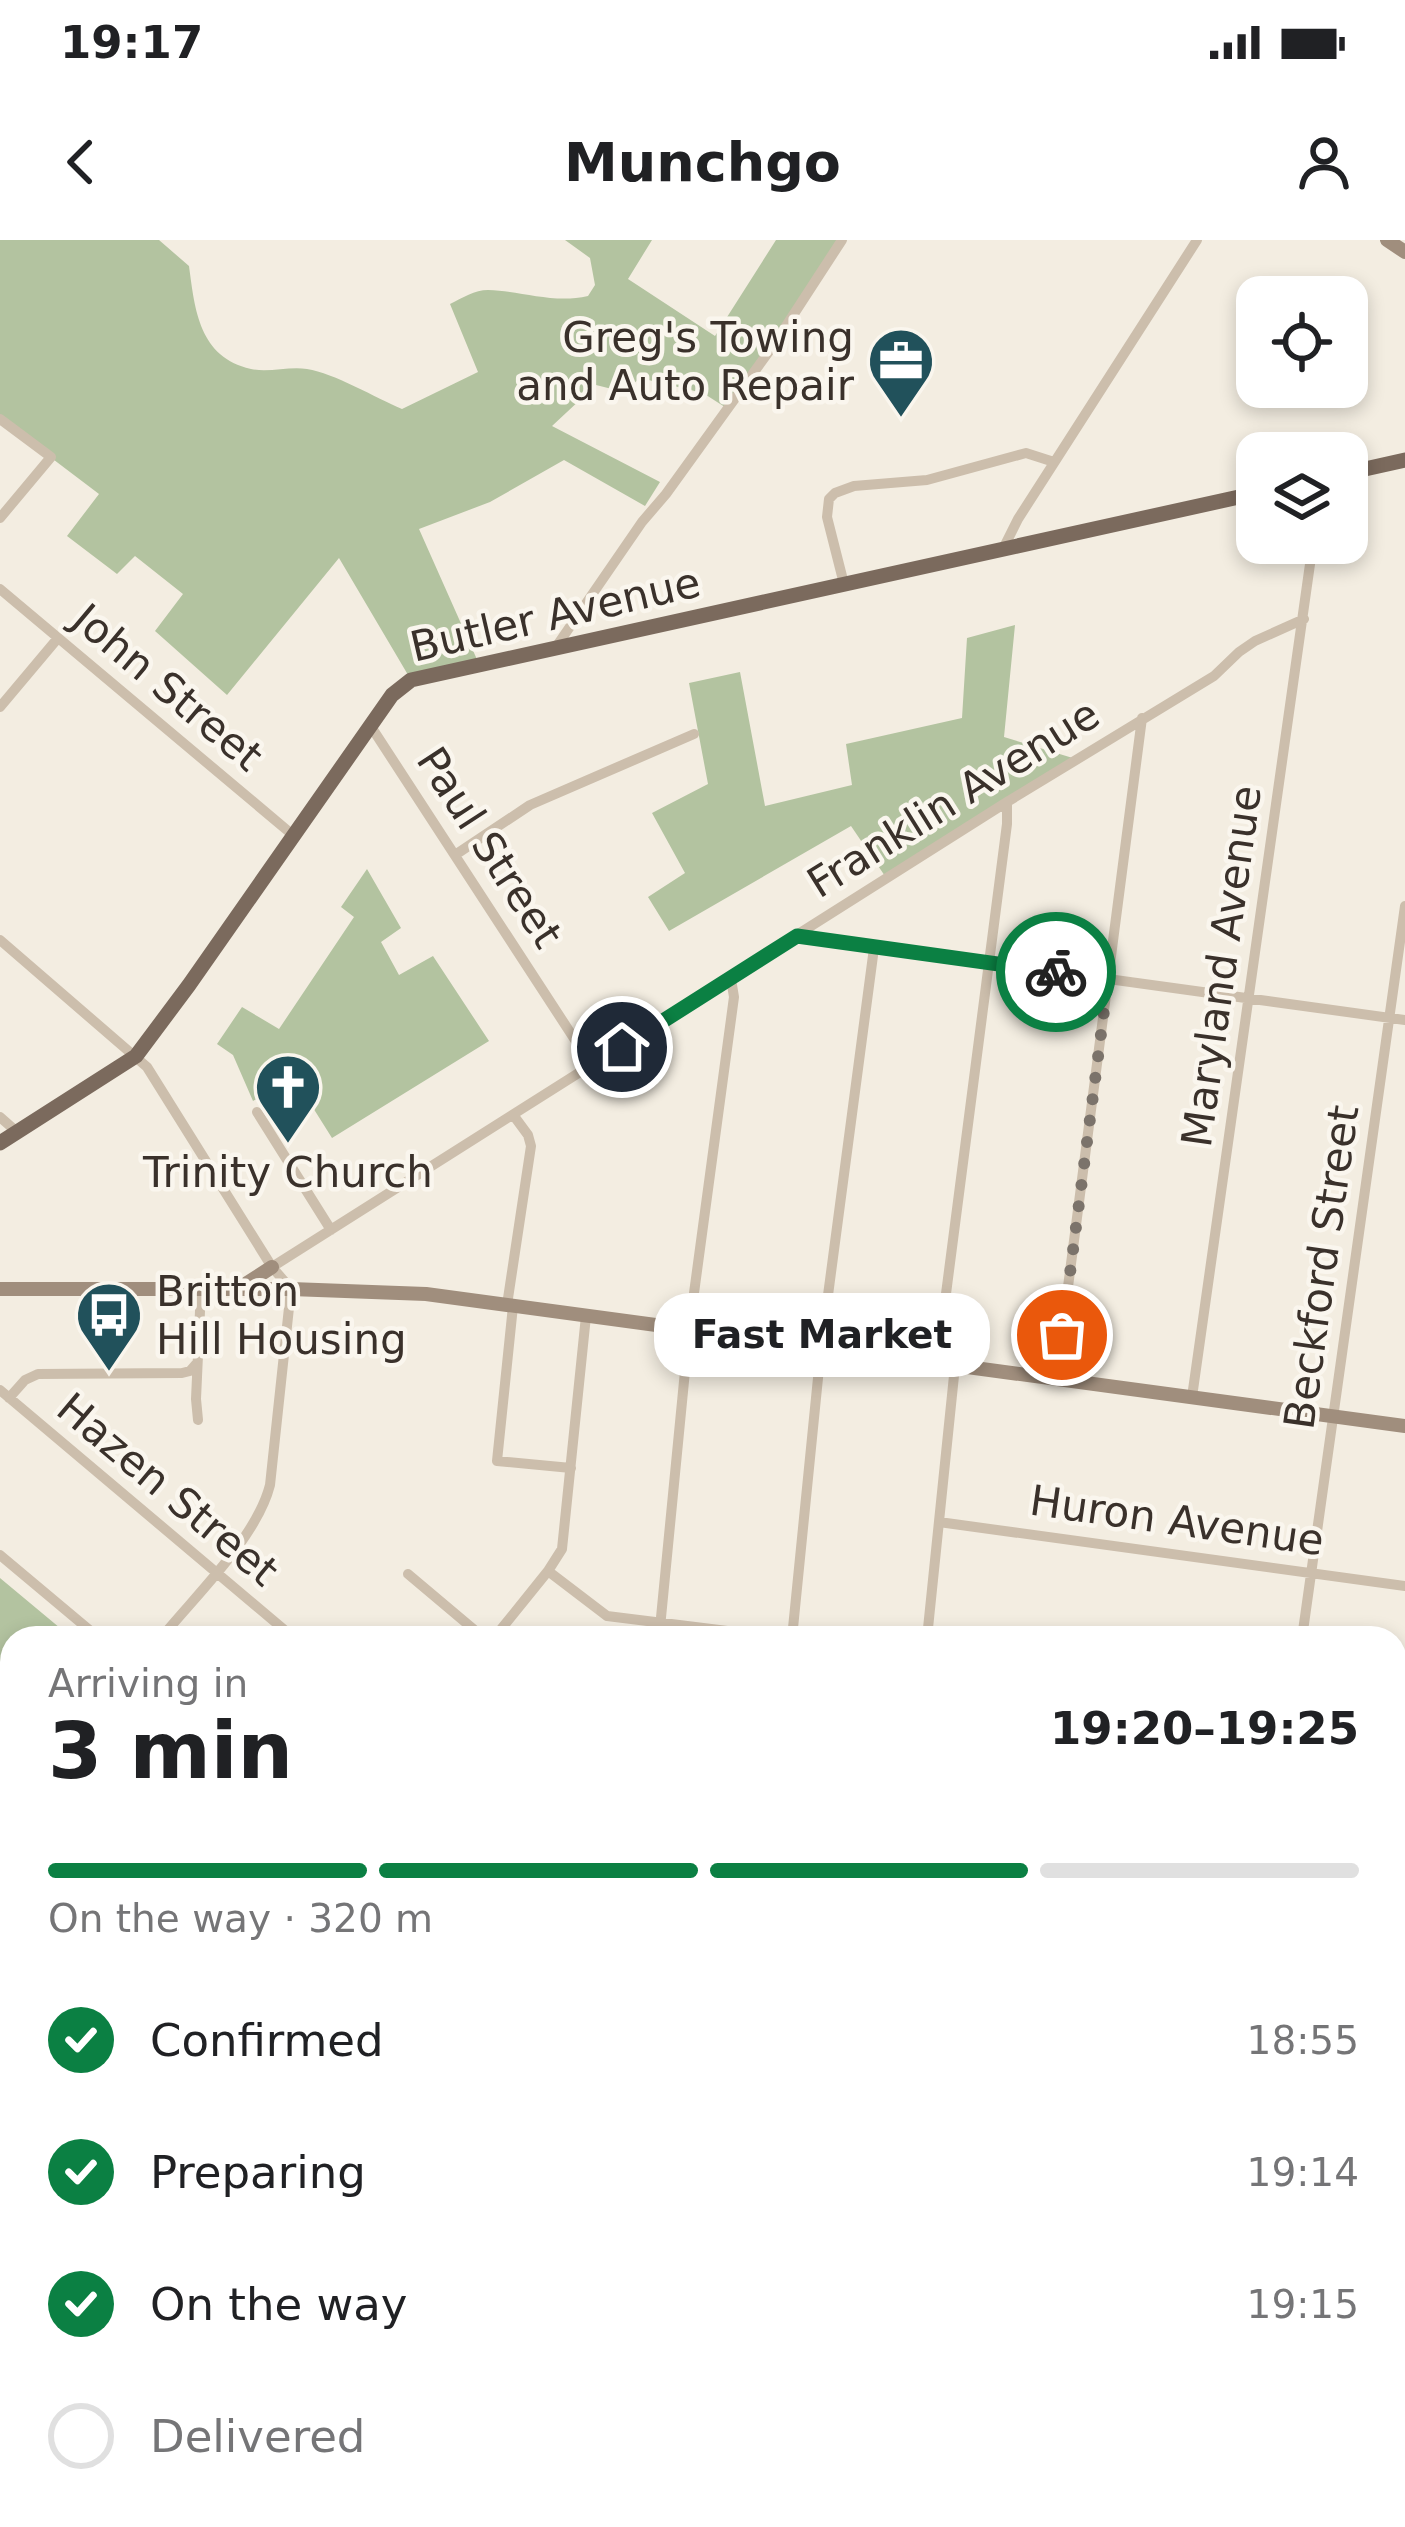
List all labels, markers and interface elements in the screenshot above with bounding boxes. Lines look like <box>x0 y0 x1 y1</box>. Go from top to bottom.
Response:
text: 19:17 <box>60 16 203 69</box>
icon: back <box>48 129 114 195</box>
icon: person <box>1291 129 1357 195</box>
text: Munchgo <box>564 131 841 194</box>
map controls <box>1236 276 1368 564</box>
button: locate <box>1236 276 1368 408</box>
place label: Greg's Towing and Auto Repair <box>516 313 855 410</box>
office icon: Greg's Towing and Auto Repair <box>866 326 936 420</box>
button: layers <box>1236 432 1368 564</box>
street label: Butler Avenue <box>405 557 705 672</box>
street label: John Street <box>61 592 272 781</box>
street label: Franklin Avenue <box>798 689 1108 908</box>
street label: Paul Street <box>407 738 572 956</box>
street label: Maryland Avenue <box>1172 782 1271 1150</box>
courier <box>996 912 1116 1032</box>
icon: bike <box>1023 939 1089 1005</box>
pin <box>571 996 673 1098</box>
icon: home <box>589 1014 655 1080</box>
church icon: Trinity Church <box>253 1052 323 1146</box>
street label: Beckford Street <box>1274 1102 1368 1432</box>
place label: Trinity Church <box>142 1148 433 1197</box>
place label: Britton Hill Housing <box>156 1267 407 1364</box>
bus stop icon: Britton Hill Housing <box>74 1280 144 1374</box>
pin <box>1011 1284 1113 1386</box>
callout: Fast Market <box>654 1293 990 1377</box>
icon: bag <box>1029 1302 1095 1368</box>
text: Fast Market <box>692 1312 952 1357</box>
street label: Hazen Street <box>47 1383 288 1596</box>
street label: Huron Avenue <box>1027 1476 1327 1565</box>
text: Arriving in <box>48 1661 248 1706</box>
text: 19:20–19:25 <box>1050 1702 1359 1755</box>
text: 3 min <box>48 1706 293 1796</box>
text: On the way · 320 m <box>48 1896 433 1941</box>
icon: check <box>48 2007 114 2073</box>
text: Confirmed <box>150 2014 384 2067</box>
text: 18:55 <box>1247 2018 1359 2063</box>
icon: check <box>48 2139 114 2205</box>
text: Preparing <box>150 2146 366 2199</box>
text: 19:14 <box>1247 2150 1359 2195</box>
icon: check <box>48 2271 114 2337</box>
text: On the way <box>150 2278 407 2331</box>
text: 19:15 <box>1247 2282 1359 2327</box>
text: Delivered <box>150 2410 365 2463</box>

